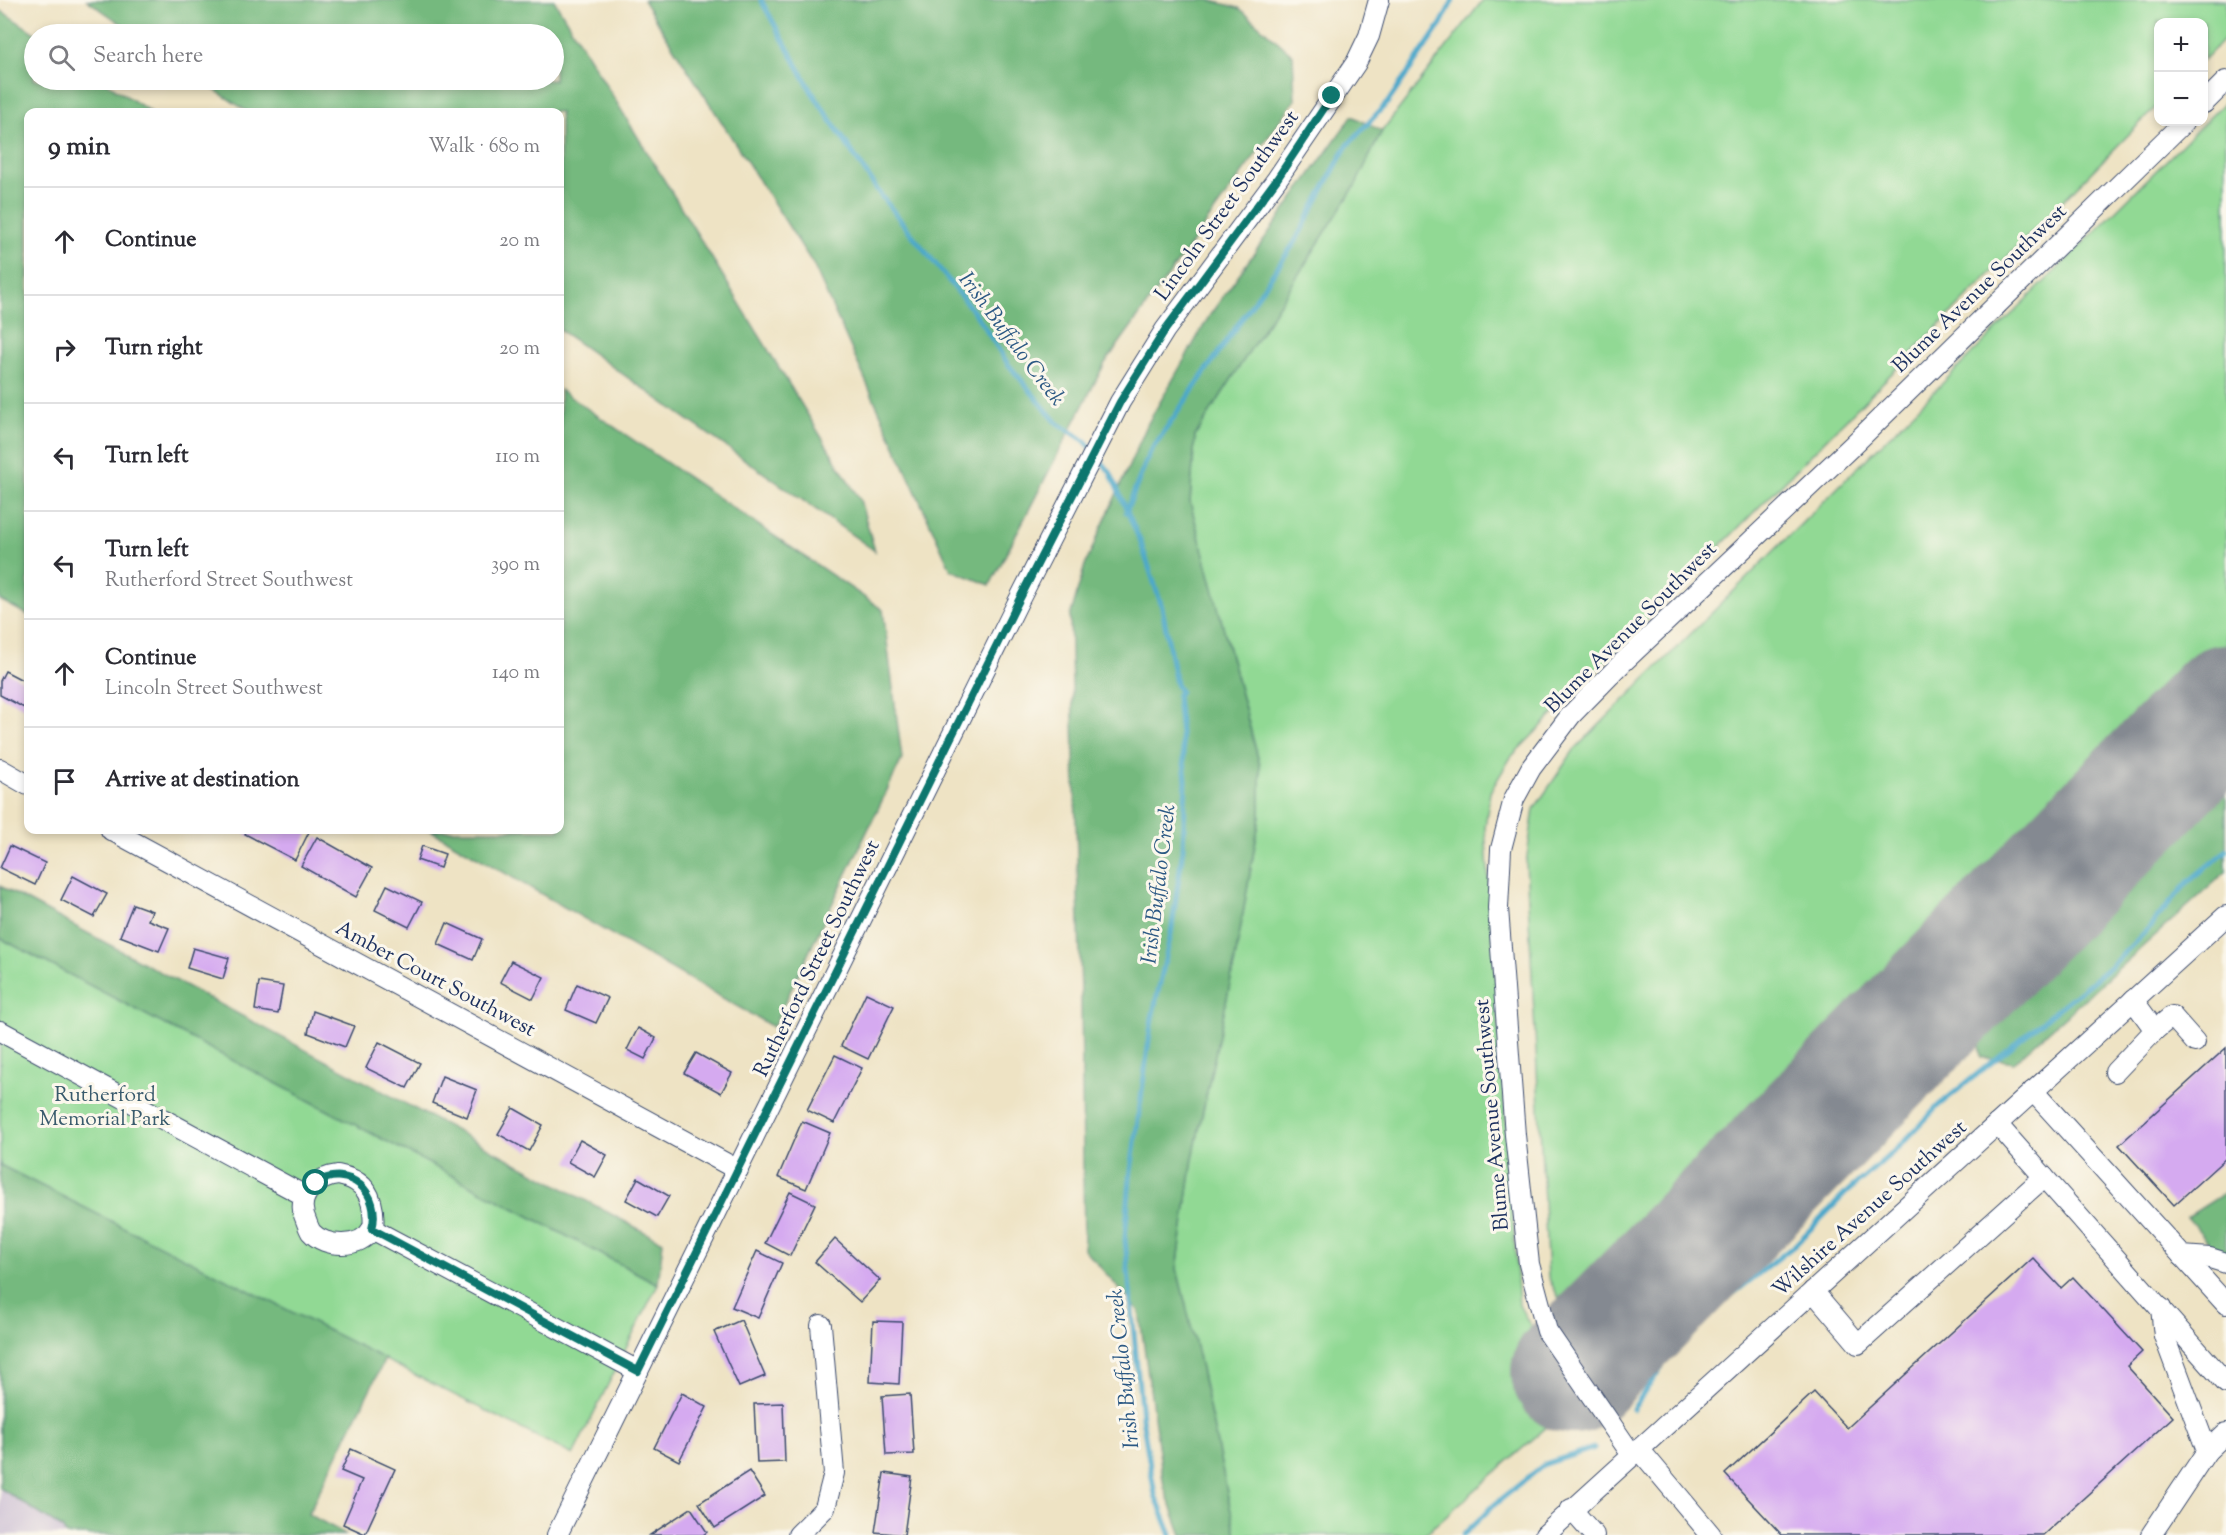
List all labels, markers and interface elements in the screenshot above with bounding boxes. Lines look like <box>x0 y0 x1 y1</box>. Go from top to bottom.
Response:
map controls <box>2154 18 2208 126</box>
button: + <box>2154 18 2208 72</box>
search box <box>24 24 564 90</box>
icon: search <box>45 41 78 74</box>
text: Search here <box>93 41 203 73</box>
button: − <box>2154 72 2208 126</box>
route end <box>1318 82 1344 108</box>
street label: Lincoln Street Southwest <box>1148 105 1307 308</box>
text: 9 min <box>48 129 110 166</box>
text: Walk · 680 m <box>428 133 540 162</box>
street label: Blume Avenue Southwest <box>1886 198 2074 381</box>
icon: ahead <box>48 225 81 258</box>
text: Continue <box>105 225 196 257</box>
text: 20 m <box>499 227 540 256</box>
water label: Irish Buffalo Creek <box>950 266 1072 414</box>
icon: right <box>48 333 81 366</box>
text: Turn right <box>105 333 202 365</box>
text: 20 m <box>499 335 540 364</box>
icon: left <box>48 441 81 474</box>
text: Turn left <box>105 441 188 473</box>
text: 110 m <box>495 443 540 472</box>
text: Turn left <box>105 535 188 567</box>
street label: Blume Avenue Southwest <box>1539 536 1724 721</box>
icon: left <box>48 549 81 582</box>
text: 390 m <box>491 551 540 580</box>
text: Rutherford Street Southwest <box>105 567 353 596</box>
text: Continue <box>105 643 196 675</box>
icon: ahead <box>48 657 81 690</box>
text: 140 m <box>492 659 540 688</box>
text: Lincoln Street Southwest <box>105 675 323 704</box>
icon: arrive <box>48 765 81 798</box>
text: Arrive at destination <box>105 765 300 797</box>
water label: Irish Buffalo Creek <box>1134 803 1186 966</box>
street label: Rutherford Street Southwest <box>747 835 888 1083</box>
street label: Amber Court Southwest <box>330 914 541 1045</box>
street label: Blume Avenue Southwest <box>1468 998 1518 1232</box>
park label: Rutherford Memorial Park <box>39 1081 171 1135</box>
street label: Wilshire Avenue Southwest <box>1766 1114 1974 1305</box>
route start <box>302 1169 328 1195</box>
water label: Irish Buffalo Creek <box>1101 1287 1149 1450</box>

